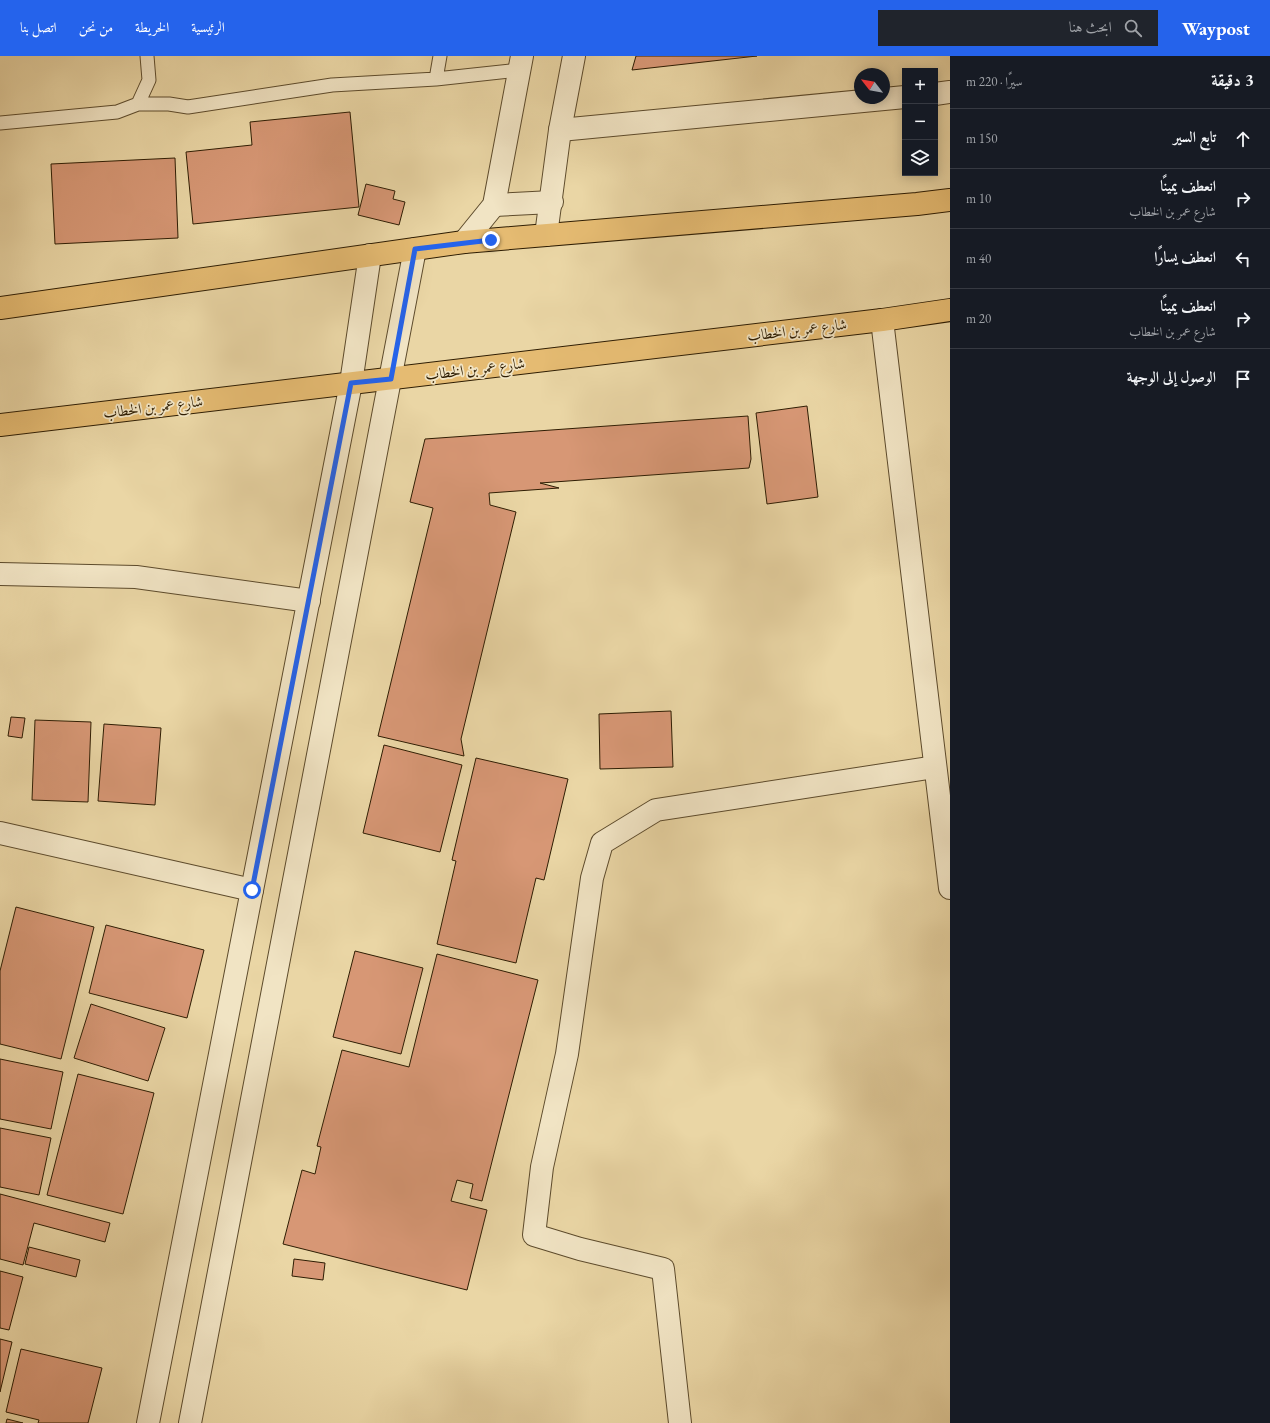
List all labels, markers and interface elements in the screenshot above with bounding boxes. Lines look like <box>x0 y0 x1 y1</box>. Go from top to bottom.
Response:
search box <box>878 10 1158 46</box>
text: Waypost <box>1182 16 1250 41</box>
text: ابحث هنا <box>1069 17 1112 36</box>
icon: search <box>1122 17 1144 39</box>
text: اتصل بنا <box>20 18 57 36</box>
text: من نحن <box>79 18 113 36</box>
text: الخريطة <box>135 18 169 36</box>
text: الرئيسية <box>191 18 225 36</box>
north arrow <box>854 68 890 104</box>
map controls <box>902 68 938 176</box>
button: + <box>902 68 938 104</box>
text: 3 دقيقة <box>1211 69 1254 91</box>
text: سيرًا · 220 m <box>966 73 1023 90</box>
button: − <box>902 104 938 140</box>
text: تابع السير <box>1173 127 1216 146</box>
icon: ahead <box>1232 128 1254 150</box>
text: 150 m <box>966 130 997 147</box>
button: layers <box>902 140 938 176</box>
text: انعطف يمينًا <box>1160 176 1216 195</box>
icon: right <box>1232 188 1254 210</box>
text: 10 m <box>966 190 991 207</box>
text: شارع عمر بن الخطاب <box>1129 203 1216 220</box>
route end <box>482 231 500 249</box>
text: انعطف يسارًا <box>1154 247 1216 266</box>
icon: left <box>1232 248 1254 270</box>
text: 40 m <box>966 250 991 267</box>
text: انعطف يمينًا <box>1160 296 1216 315</box>
icon: right <box>1232 308 1254 330</box>
text: 20 m <box>966 310 991 327</box>
street label: شارع عمر بن الخطاب <box>746 314 848 349</box>
text: شارع عمر بن الخطاب <box>1129 323 1216 340</box>
street label: شارع عمر بن الخطاب <box>424 353 526 388</box>
text: الوصول إلى الوجهة <box>1127 367 1216 386</box>
icon: arrive <box>1232 368 1254 390</box>
street label: شارع عمر بن الخطاب <box>102 391 204 426</box>
route start <box>243 881 261 899</box>

